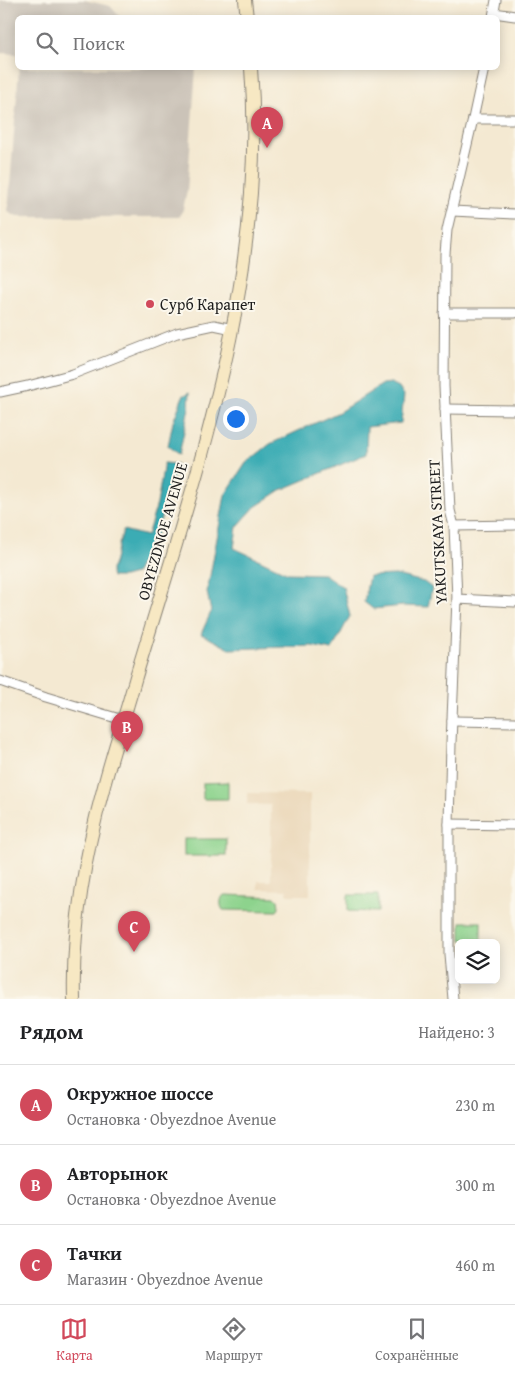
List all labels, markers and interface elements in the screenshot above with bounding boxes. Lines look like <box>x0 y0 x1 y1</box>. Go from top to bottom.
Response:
search box <box>15 15 500 70</box>
icon: search <box>33 29 61 57</box>
text: Поиск <box>73 29 125 57</box>
pin: A <box>251 107 283 148</box>
place label: Сурб Карапет <box>160 292 255 316</box>
marker: Сурб Карапет <box>144 298 156 310</box>
your location <box>223 406 249 432</box>
street label: OBYEZDNOE AVENUE <box>131 459 193 603</box>
street label: YAKUTSKAYA STREET <box>421 459 453 605</box>
pin: B <box>111 711 143 752</box>
pin: C <box>118 911 150 952</box>
map controls <box>455 939 500 984</box>
button: layers <box>455 939 500 984</box>
text: Рядом <box>20 1016 83 1047</box>
text: Найдено: 3 <box>418 1020 495 1044</box>
text: Окружное шоссе <box>67 1079 214 1107</box>
text: A <box>31 1093 41 1117</box>
text: 230 m <box>455 1093 495 1117</box>
text: Остановка · Obyezdnoe Avenue <box>67 1107 276 1131</box>
text: Авторынок <box>67 1159 168 1187</box>
text: B <box>31 1173 41 1197</box>
text: 300 m <box>455 1173 495 1197</box>
text: Остановка · Obyezdnoe Avenue <box>67 1187 276 1211</box>
text: Тачки <box>67 1239 122 1267</box>
text: C <box>31 1253 41 1277</box>
text: 460 m <box>455 1253 495 1277</box>
text: Магазин · Obyezdnoe Avenue <box>67 1267 263 1291</box>
tab: Карта <box>56 1315 93 1365</box>
tab: Маршрут <box>205 1315 263 1365</box>
tab: Сохранённые <box>375 1315 459 1365</box>

